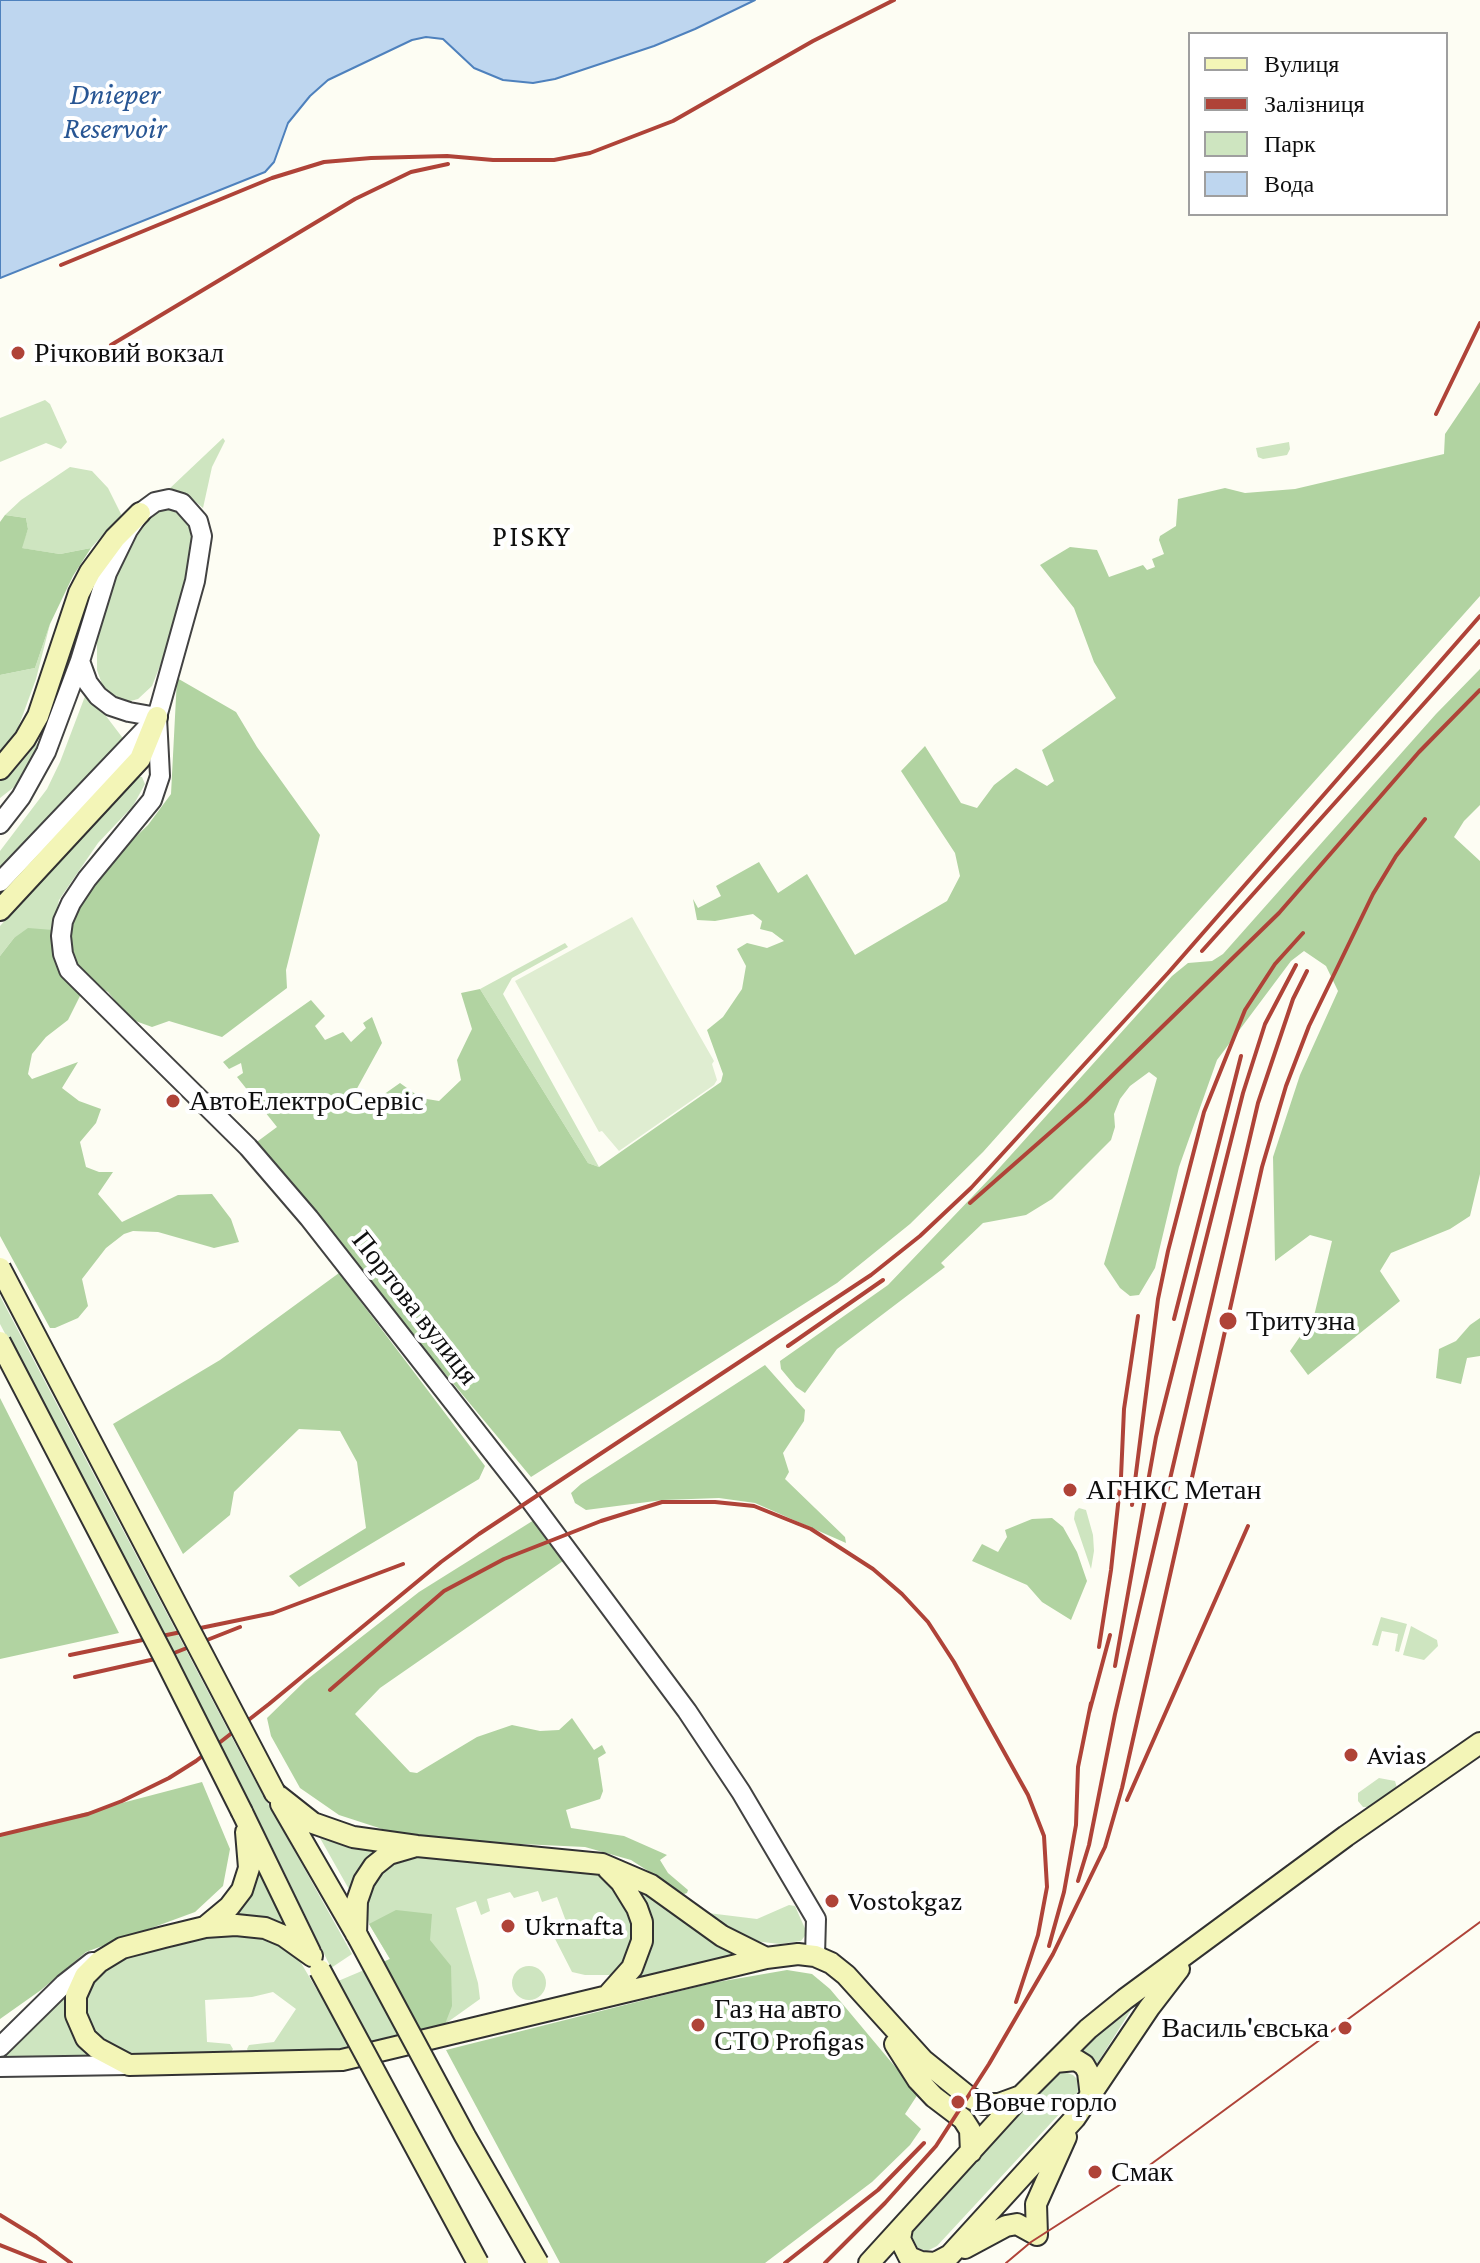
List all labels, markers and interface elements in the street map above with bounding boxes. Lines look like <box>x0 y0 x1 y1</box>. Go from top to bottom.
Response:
legend <box>1188 32 1448 216</box>
text: Вулиця <box>1264 50 1339 77</box>
water label: Dnieper Reservoir <box>63 77 167 148</box>
text: Залізниця <box>1264 90 1365 117</box>
text: Парк <box>1264 130 1316 157</box>
text: Вода <box>1264 170 1314 197</box>
place label: Річковий вокзал <box>34 336 224 370</box>
marker: Річковий вокзал <box>9 344 27 362</box>
district label: PISKY <box>492 519 572 555</box>
place label: АвтоЕлектроСервіс <box>189 1084 424 1118</box>
marker: АвтоЕлектроСервіс <box>164 1092 182 1110</box>
street label: Портова вулиця <box>344 1224 486 1392</box>
place label: Тритузна <box>1246 1304 1355 1338</box>
marker: Тритузна <box>1217 1310 1239 1332</box>
place label: АГНКС Метан <box>1086 1473 1261 1507</box>
marker: АГНКС Метан <box>1061 1481 1079 1499</box>
place label: Avias <box>1367 1738 1427 1772</box>
marker: Avias <box>1342 1746 1360 1764</box>
place label: Vostokgaz <box>848 1884 962 1918</box>
marker: Vostokgaz <box>823 1892 841 1910</box>
place label: Ukrnafta <box>524 1909 624 1943</box>
marker: Ukrnafta <box>499 1917 517 1935</box>
place label: Газ на авто СТО Profigas <box>714 1992 864 2058</box>
place label: Василь'євська <box>1161 2011 1329 2045</box>
marker: Газ на авто СТО Profigas <box>689 2016 707 2034</box>
marker: Василь'євська <box>1336 2019 1354 2037</box>
place label: Вовче горло <box>974 2085 1117 2119</box>
marker: Вовче горло <box>949 2093 967 2111</box>
place label: Смак <box>1111 2155 1173 2189</box>
marker: Смак <box>1086 2163 1104 2181</box>

